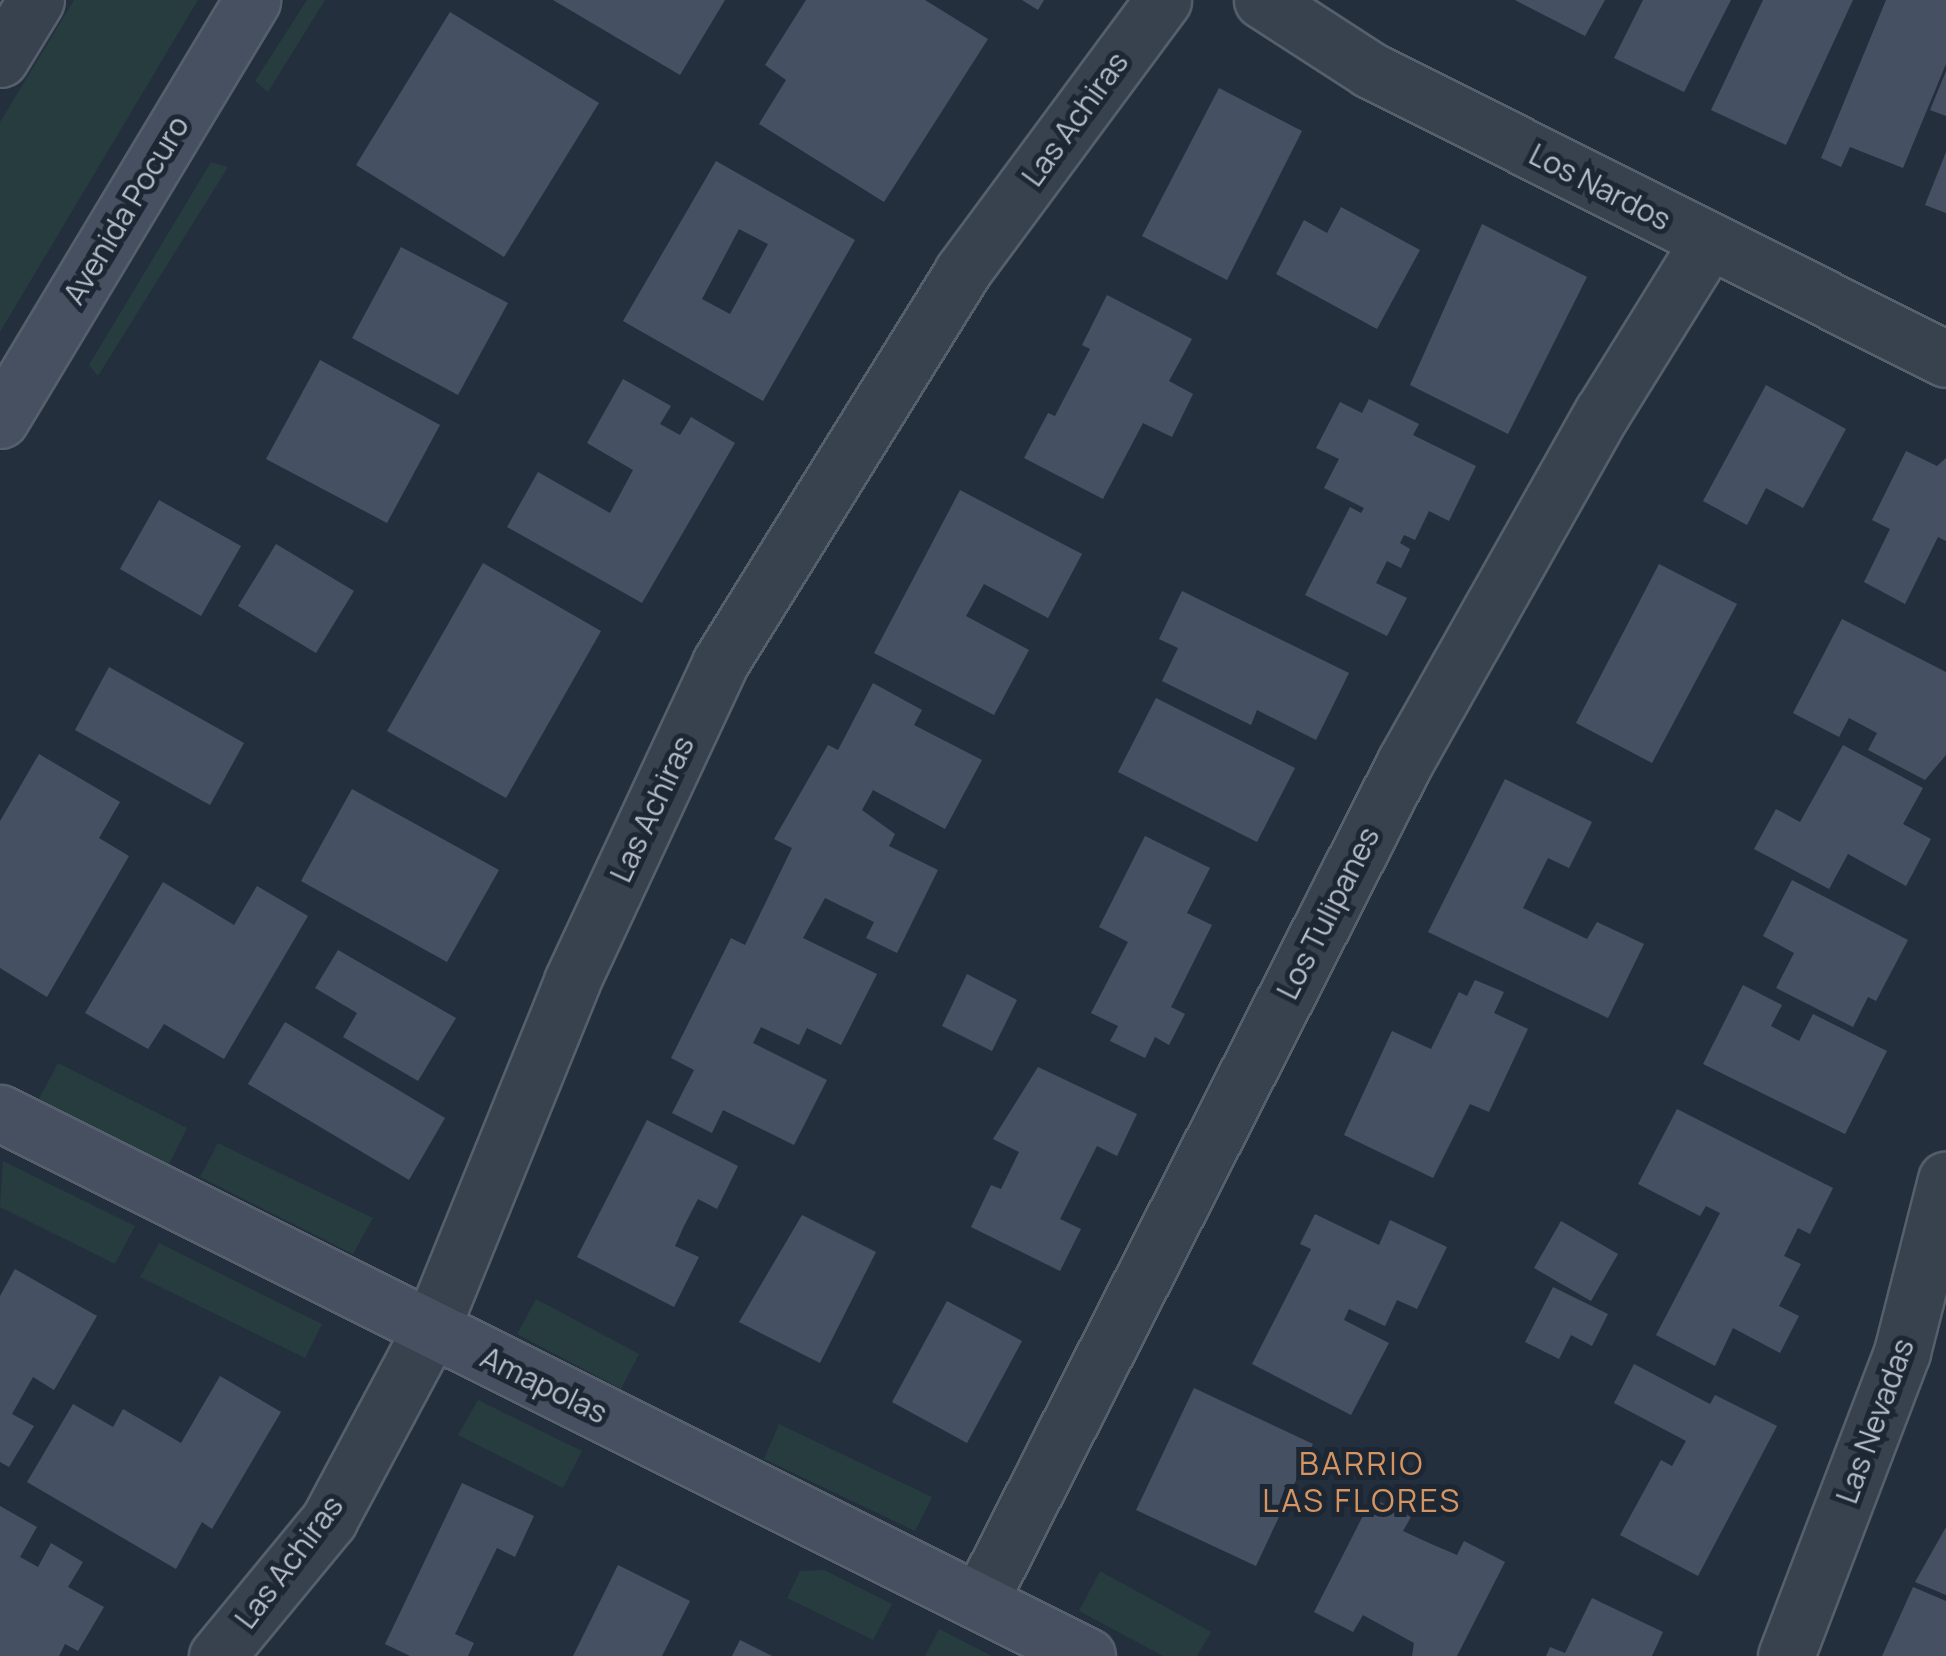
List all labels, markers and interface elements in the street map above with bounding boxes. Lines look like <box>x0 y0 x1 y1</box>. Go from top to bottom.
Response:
street label: Las Achiras <box>1014 45 1136 193</box>
street label: Avenida Pocuro <box>56 109 196 311</box>
street label: Los Nardos <box>1523 136 1677 238</box>
street label: Las Achiras <box>603 730 701 888</box>
street label: Los Tulipanes <box>1269 821 1387 1005</box>
street label: Las Nevadas <box>1829 1334 1921 1508</box>
street label: Amapolas <box>475 1339 613 1431</box>
district label: BARRIO LAS FLORES <box>1262 1445 1462 1520</box>
street label: Las Achiras <box>227 1489 351 1635</box>

